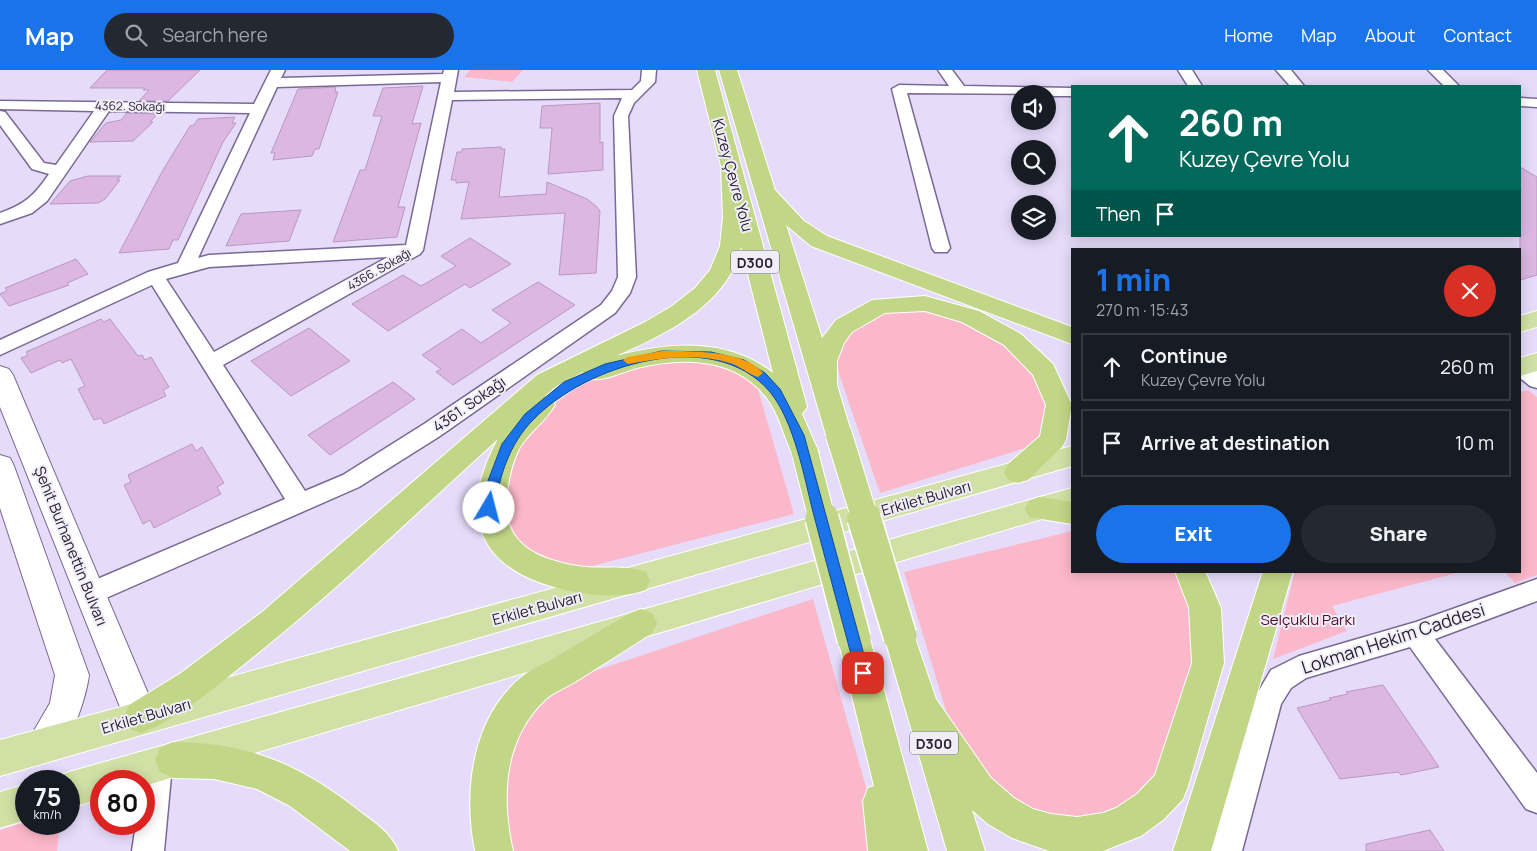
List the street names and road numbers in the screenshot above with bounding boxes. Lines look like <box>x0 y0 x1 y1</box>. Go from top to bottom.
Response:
street label: 4362. Sokağı <box>95 97 165 115</box>
street label: Kuzey Çevre Yolu <box>708 116 758 234</box>
street label: 4366. Sokağı <box>344 244 414 294</box>
road number: D300 <box>731 250 779 273</box>
street label: 4361. Sokağı <box>428 371 510 437</box>
street label: Şehit Burhanettin Bulvarı <box>29 463 113 629</box>
street label: Erkilet Bulvarı <box>879 475 973 521</box>
street label: Erkilet Bulvarı <box>490 586 584 630</box>
street label: Lokman Hekim Caddesi <box>1298 597 1488 679</box>
street label: Erkilet Bulvarı <box>99 693 193 739</box>
road number: D300 <box>910 731 958 754</box>

